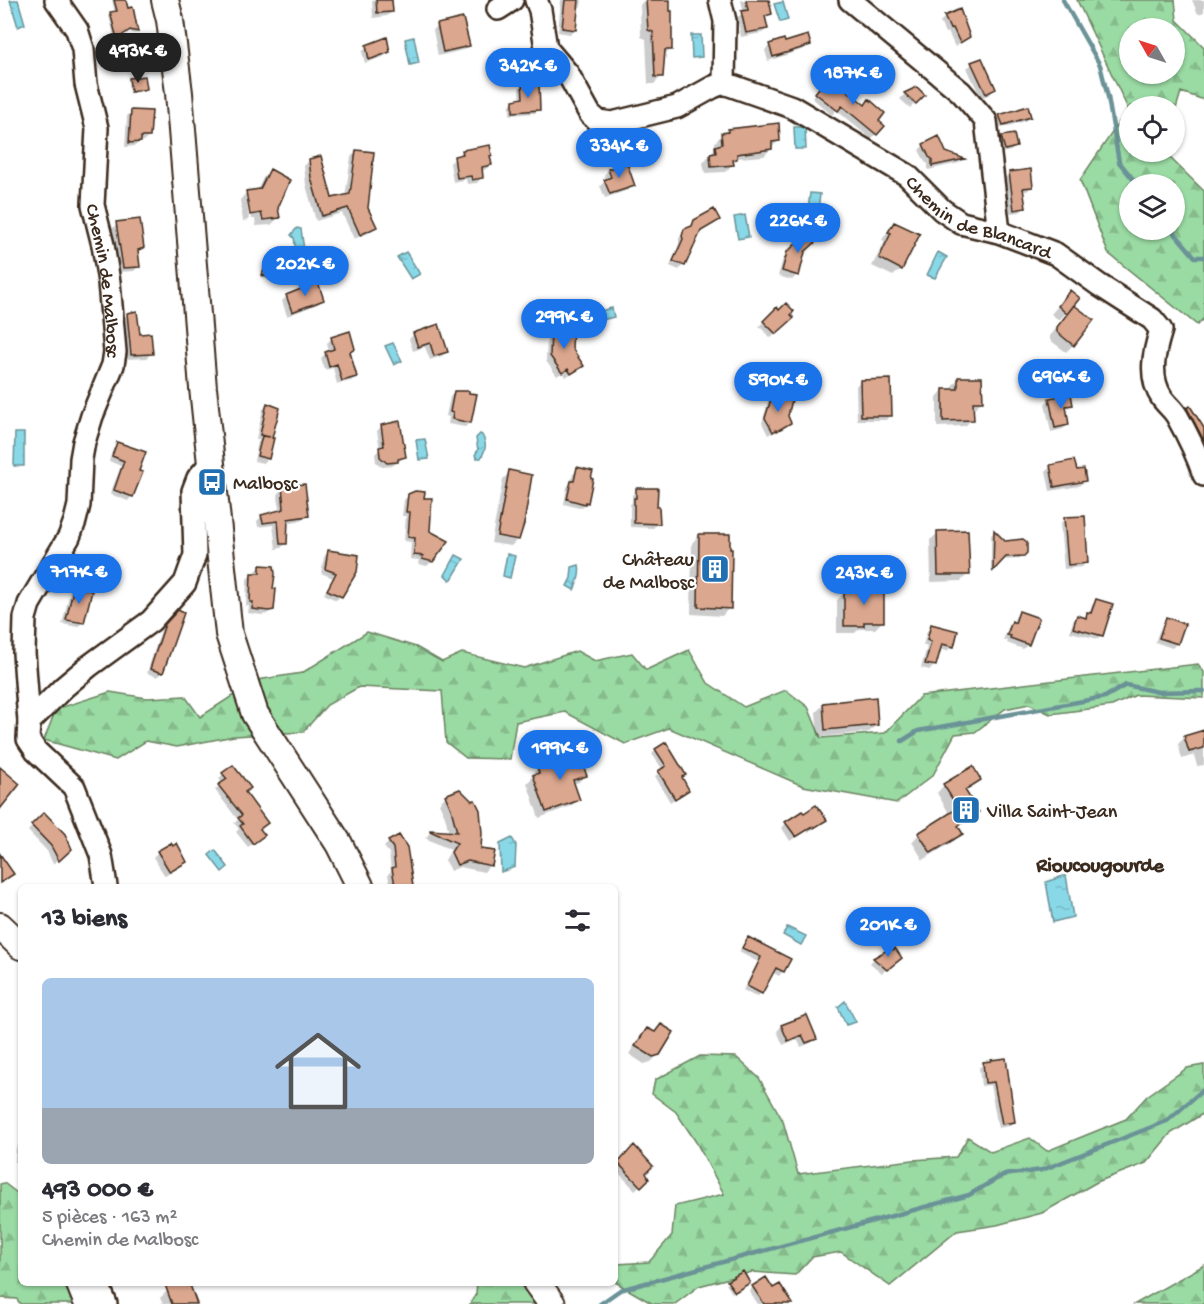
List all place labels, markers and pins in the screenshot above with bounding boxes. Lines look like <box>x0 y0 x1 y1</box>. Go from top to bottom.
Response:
pin: 493K € <box>89 33 187 84</box>
pin: 342K € <box>479 48 577 99</box>
pin: 187K € <box>804 55 902 106</box>
pin: 334K € <box>570 128 668 179</box>
pin: 226K € <box>749 203 847 254</box>
pin: 202K € <box>256 246 354 297</box>
pin: 299K € <box>515 299 613 350</box>
pin: 696K € <box>1012 359 1110 410</box>
pin: 590K € <box>729 362 827 413</box>
bus stop icon: Malbosc <box>196 466 228 498</box>
place label: Malbosc <box>233 474 299 497</box>
place label: Château de Malbosc <box>603 550 695 596</box>
building icon: Château de Malbosc <box>699 553 731 585</box>
pin: 717K € <box>30 554 128 605</box>
pin: 243K € <box>815 555 913 606</box>
pin: 199K € <box>511 730 609 781</box>
building icon: Villa Saint-Jean <box>950 794 982 826</box>
place label: Villa Saint-Jean <box>986 802 1118 825</box>
pin: 201K € <box>839 907 937 958</box>

